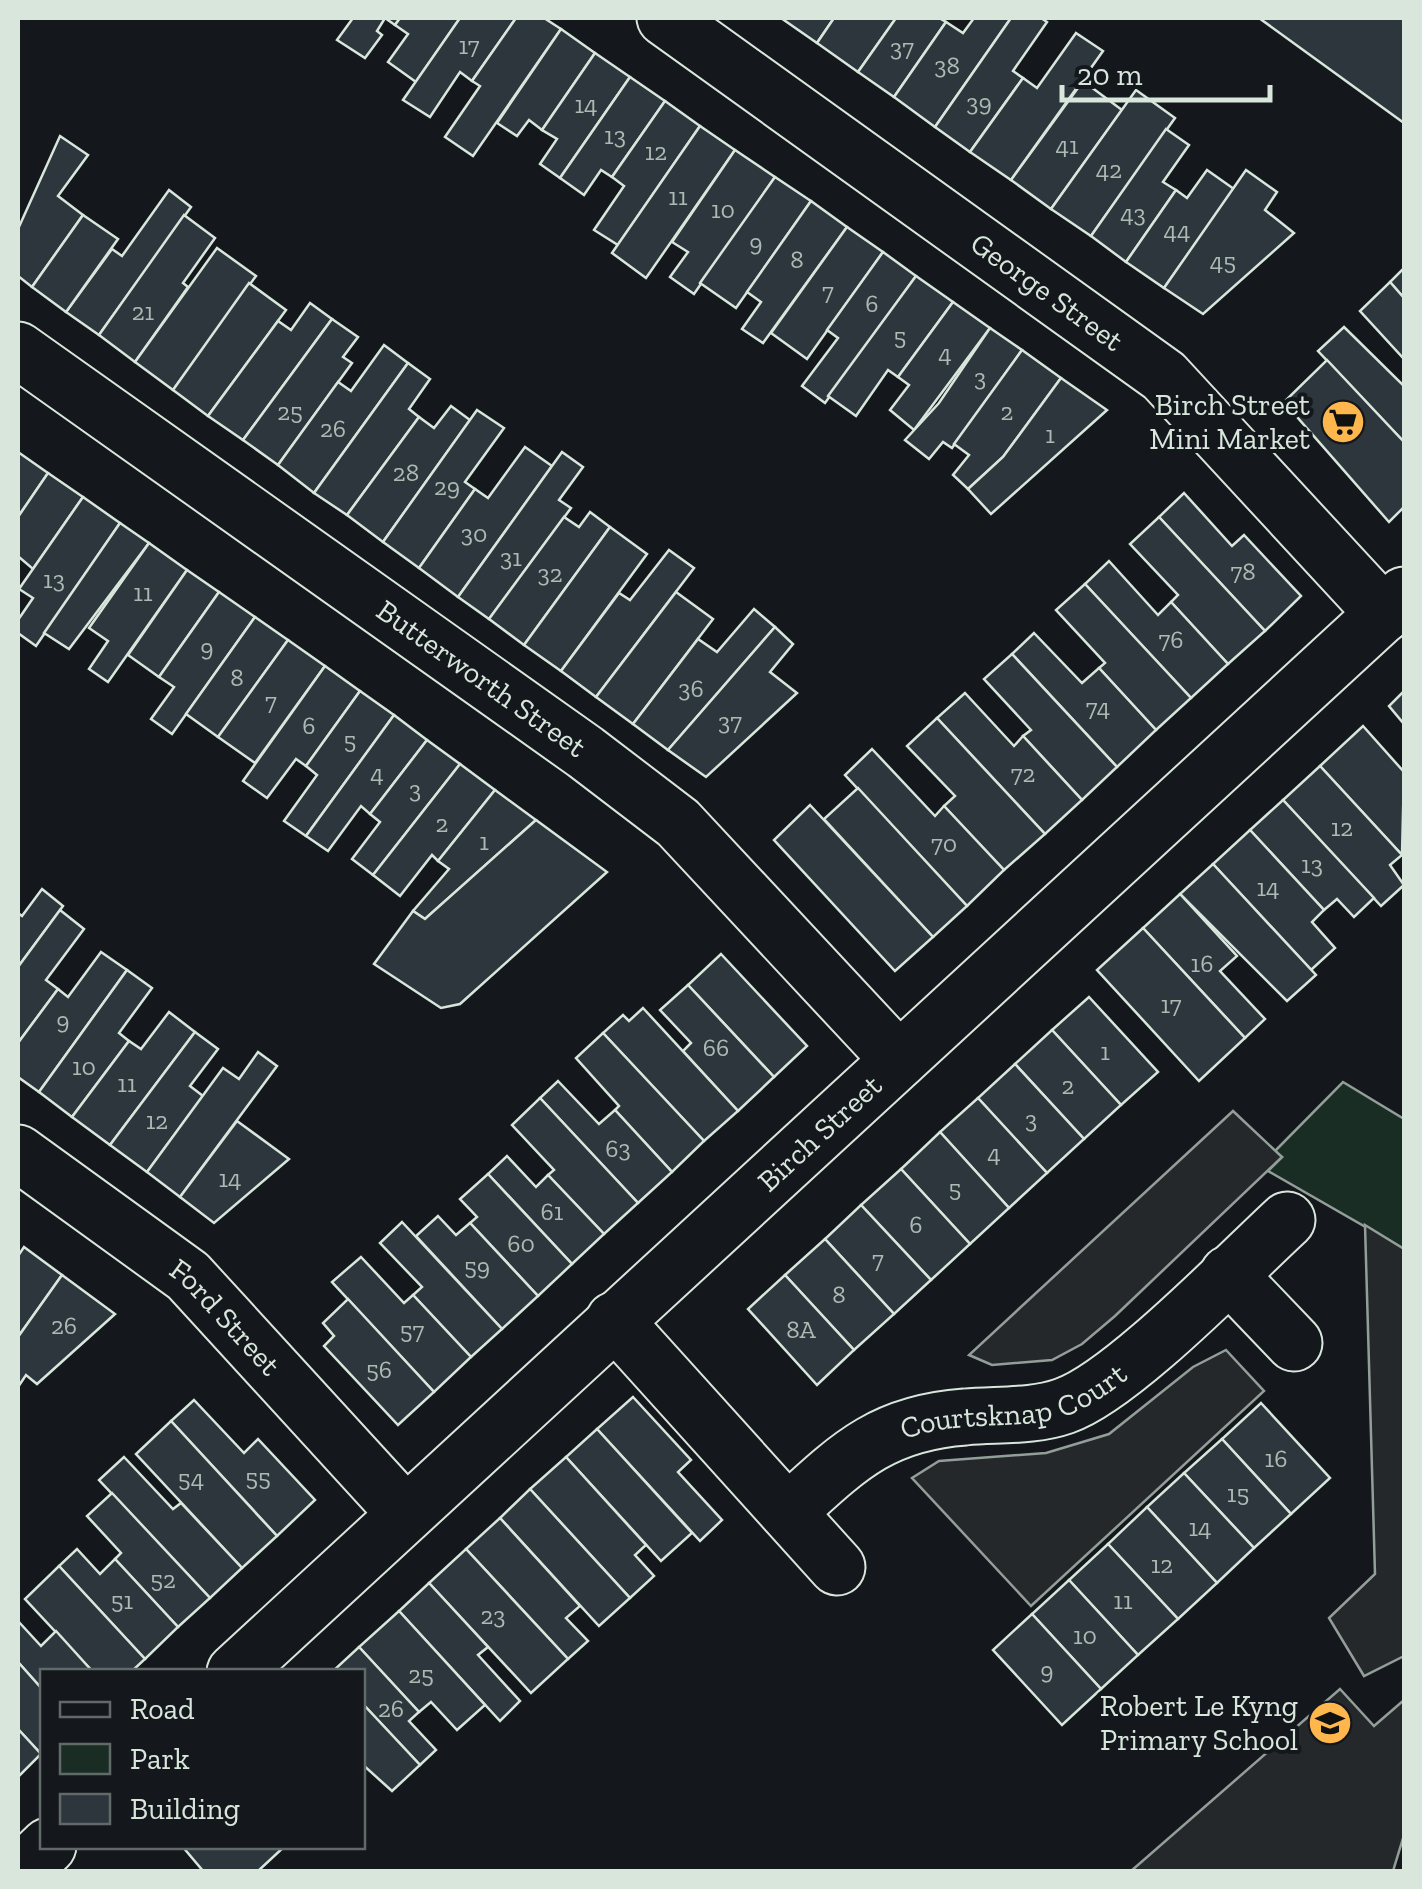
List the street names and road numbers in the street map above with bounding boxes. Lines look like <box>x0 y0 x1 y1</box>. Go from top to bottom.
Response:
street label: George Street <box>964 225 1130 359</box>
street label: Butterworth Street <box>370 592 593 765</box>
street label: Birch Street <box>750 1067 889 1199</box>
street label: Ford Street <box>163 1251 288 1383</box>
street label: Courtsknap Court <box>896 1356 1134 1447</box>

